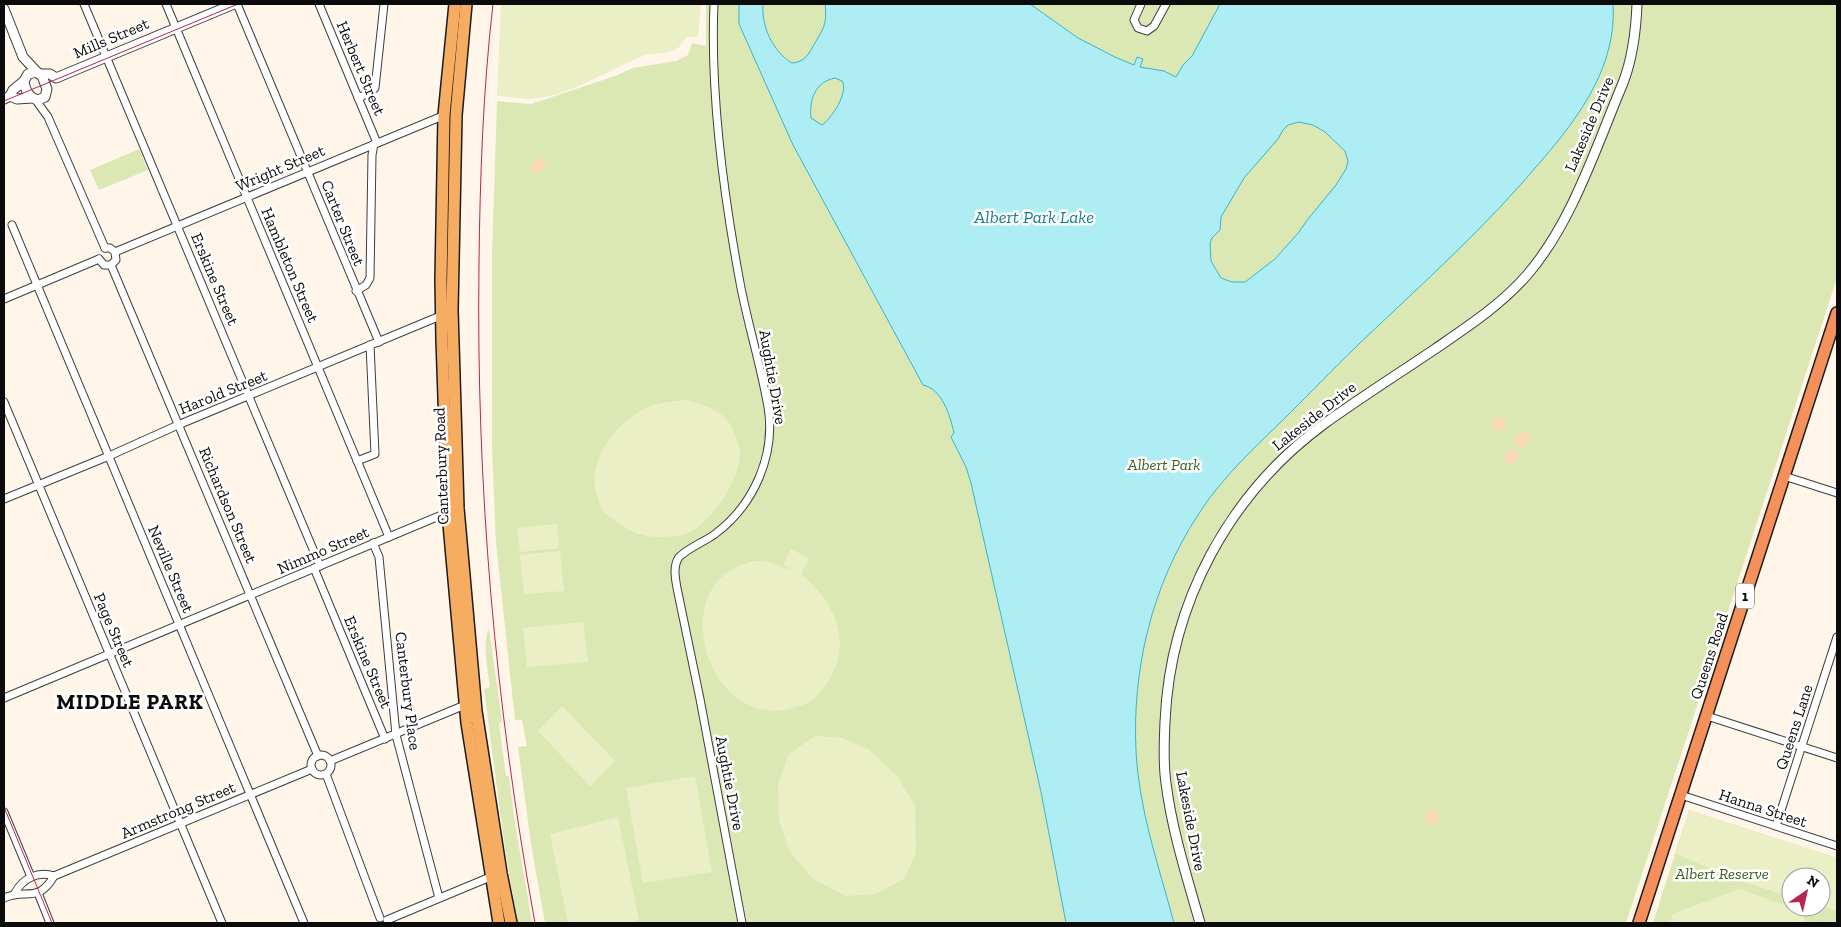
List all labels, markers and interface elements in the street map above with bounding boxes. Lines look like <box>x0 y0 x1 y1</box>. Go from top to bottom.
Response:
street label: Mills Street <box>71 14 152 62</box>
street label: Herbert Street <box>333 18 389 118</box>
street label: Lakeside Drive <box>1561 74 1617 174</box>
street label: Wright Street <box>233 141 328 195</box>
street label: Carter Street <box>317 177 369 269</box>
street label: Hambleton Street <box>257 205 323 325</box>
water label: Albert Park Lake <box>973 206 1094 228</box>
street label: Erskine Street <box>187 230 243 328</box>
street label: Aughtie Drive <box>755 328 791 426</box>
street label: Harold Street <box>176 366 270 418</box>
street label: Lakeside Drive <box>1268 377 1360 455</box>
street label: Canterbury Road <box>429 407 453 525</box>
street label: Richardson Street <box>195 444 261 566</box>
park label: Albert Park <box>1127 455 1200 474</box>
street label: Neville Street <box>144 522 198 616</box>
street label: Nimmo Street <box>274 522 372 578</box>
road number: 1 <box>1736 584 1754 608</box>
street label: Page Street <box>90 590 138 670</box>
street label: Queens Road <box>1686 610 1732 702</box>
street label: Erskine Street <box>340 613 396 711</box>
street label: Canterbury Place <box>391 631 425 751</box>
street label: Queens Lane <box>1771 682 1817 772</box>
district label: MIDDLE PARK <box>56 689 204 714</box>
street label: Aughtie Drive <box>712 734 748 832</box>
street label: Lakeside Drive <box>1172 770 1210 872</box>
street label: Armstrong Street <box>118 777 238 843</box>
street label: Hanna Street <box>1717 785 1810 831</box>
park label: Albert Reserve <box>1674 864 1769 883</box>
north arrow <box>1781 867 1831 917</box>
text: N <box>1804 872 1822 892</box>

